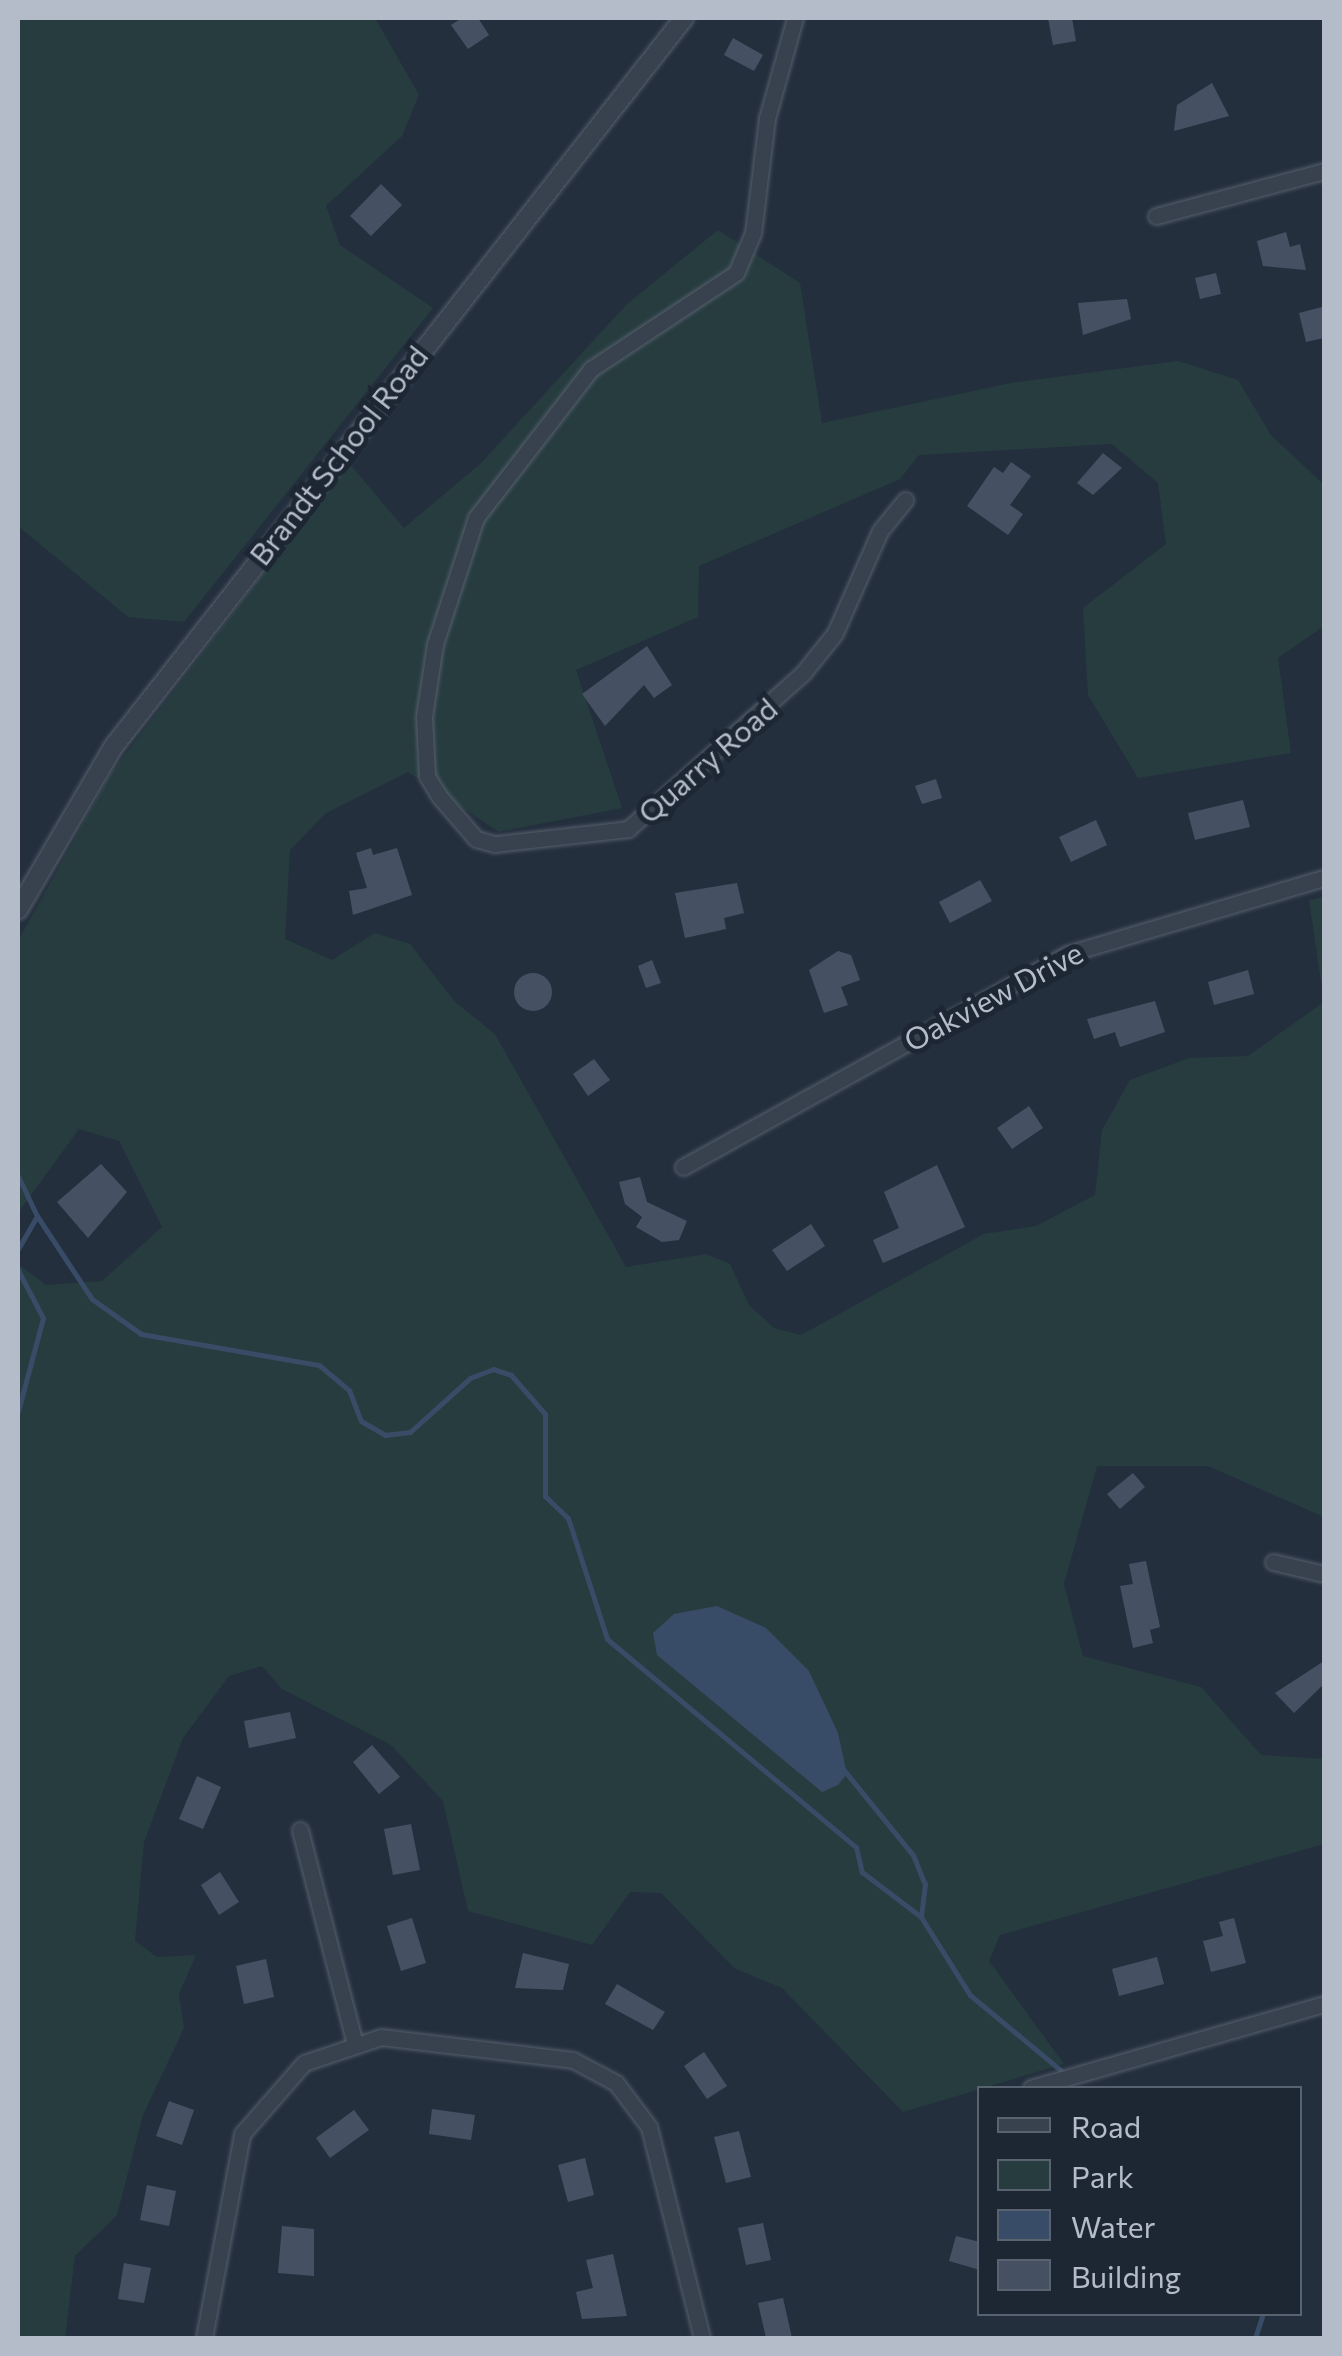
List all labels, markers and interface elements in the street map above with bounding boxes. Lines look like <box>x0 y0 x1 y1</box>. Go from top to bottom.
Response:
street label: Brandt School Road <box>241 338 435 572</box>
street label: Quarry Road <box>630 690 784 830</box>
street label: Oakview Drive <box>897 934 1089 1058</box>
legend <box>977 2086 1302 2316</box>
text: Road <box>1071 2107 1141 2144</box>
text: Park <box>1071 2157 1134 2194</box>
text: Water <box>1071 2207 1156 2244</box>
text: Building <box>1071 2257 1181 2294</box>

